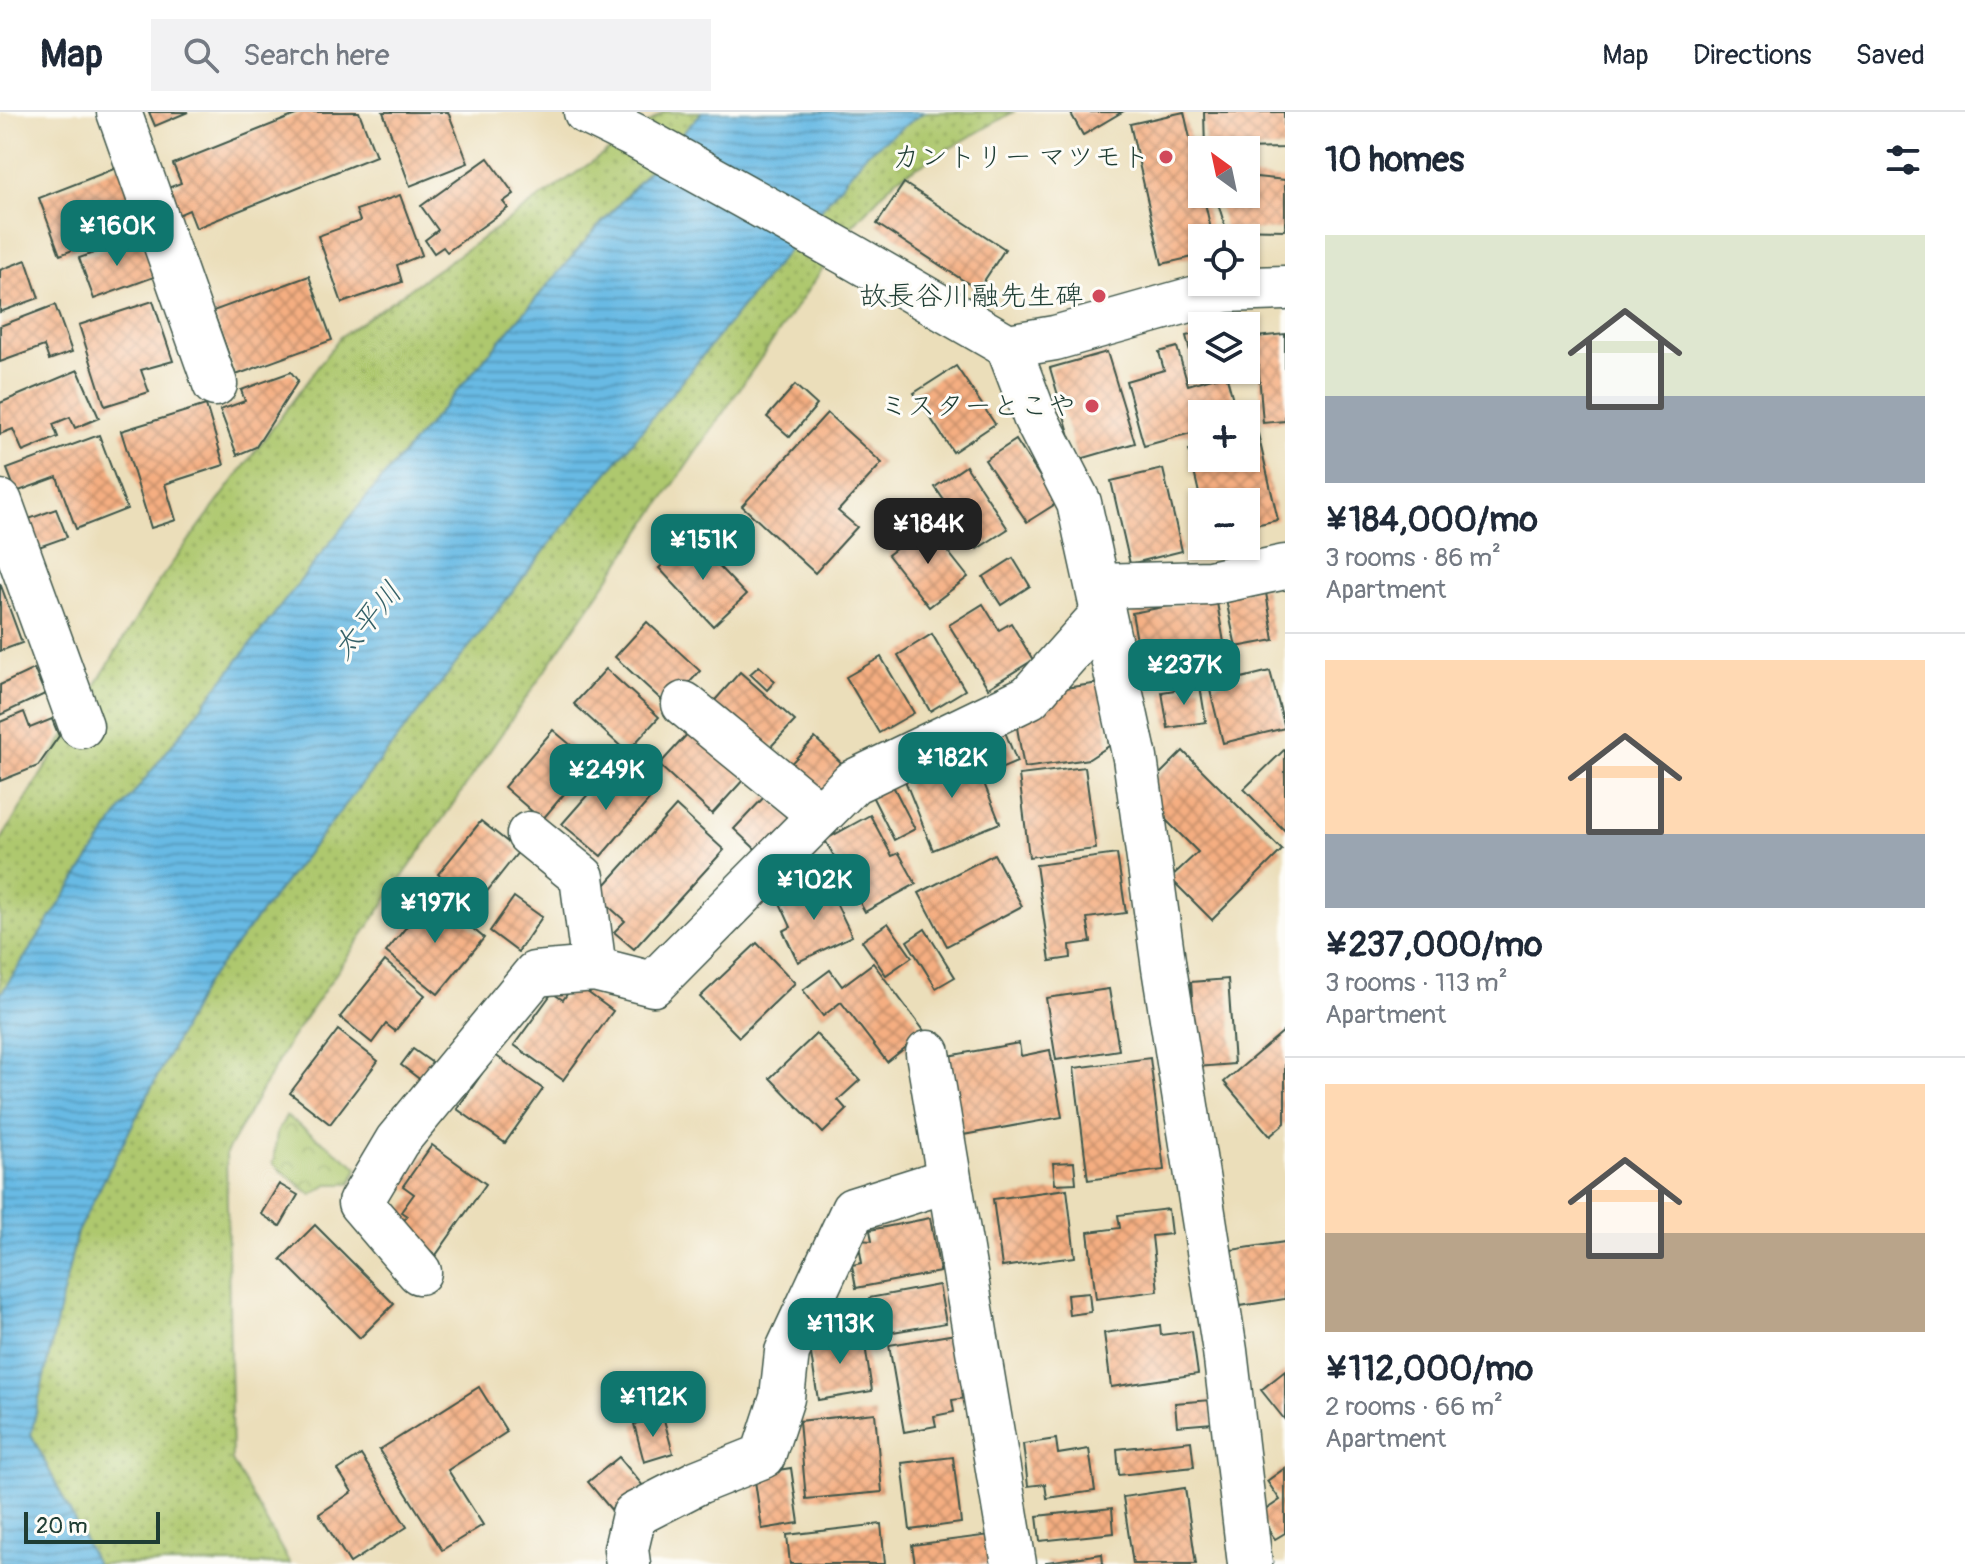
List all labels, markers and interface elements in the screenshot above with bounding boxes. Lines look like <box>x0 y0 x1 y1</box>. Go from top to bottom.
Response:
search box <box>151 19 711 91</box>
text: Map <box>40 31 103 79</box>
icon: search <box>179 33 223 77</box>
text: Search here <box>243 37 390 74</box>
text: Map <box>1602 38 1649 73</box>
text: Directions <box>1693 38 1812 73</box>
text: Saved <box>1856 38 1925 73</box>
north arrow <box>1188 136 1260 208</box>
map controls <box>1188 136 1260 560</box>
icon: filters <box>1881 138 1925 182</box>
text: 10 homes <box>1325 139 1464 182</box>
place label: カントリー マツモト <box>892 140 1150 175</box>
marker: カントリー マツモト <box>1157 148 1175 166</box>
pin: ¥160K <box>61 200 173 268</box>
text: ¥160K <box>79 210 155 242</box>
button: locate <box>1188 224 1260 296</box>
place label: 故長谷川融先生碑 <box>859 279 1083 314</box>
marker: 故長谷川融先生碑 <box>1090 287 1108 305</box>
icon: home <box>1553 287 1697 431</box>
button: layers <box>1188 312 1260 384</box>
place label: ミスターとこや <box>879 389 1076 424</box>
marker: ミスターとこや <box>1083 397 1101 415</box>
button: + <box>1188 400 1260 472</box>
button: − <box>1188 488 1260 560</box>
pin: ¥184K <box>872 498 984 566</box>
text: ¥184,000/mo <box>1325 499 1538 542</box>
text: ¥184K <box>892 508 964 540</box>
pin: ¥151K <box>647 514 759 582</box>
text: ¥151K <box>669 524 737 556</box>
text: 3 rooms · 86 m² <box>1325 542 1501 574</box>
text: Apartment <box>1325 574 1446 606</box>
water label: 太平川 <box>324 575 410 667</box>
pin: ¥237K <box>1128 639 1240 707</box>
text: ¥237K <box>1146 649 1222 681</box>
icon: home <box>1553 712 1697 856</box>
pin: ¥182K <box>896 732 1008 800</box>
text: ¥182K <box>916 742 988 774</box>
pin: ¥249K <box>550 744 662 812</box>
text: ¥249K <box>568 754 644 786</box>
pin: ¥102K <box>758 854 870 922</box>
text: ¥102K <box>776 864 852 896</box>
pin: ¥197K <box>379 877 491 945</box>
text: ¥197K <box>399 887 471 919</box>
text: ¥237,000/mo <box>1325 924 1543 967</box>
text: 3 rooms · 113 m² <box>1325 967 1508 999</box>
text: Apartment <box>1325 999 1446 1031</box>
icon: home <box>1553 1136 1697 1280</box>
pin: ¥113K <box>784 1298 896 1366</box>
text: ¥113K <box>806 1308 874 1340</box>
text: ¥112,000/mo <box>1325 1348 1533 1391</box>
pin: ¥112K <box>597 1371 709 1439</box>
text: ¥112K <box>619 1381 687 1413</box>
text: 2 rooms · 66 m² <box>1325 1391 1503 1423</box>
text: Apartment <box>1325 1423 1446 1455</box>
scale bar <box>24 1508 160 1544</box>
text: 20 m <box>36 1512 88 1540</box>

